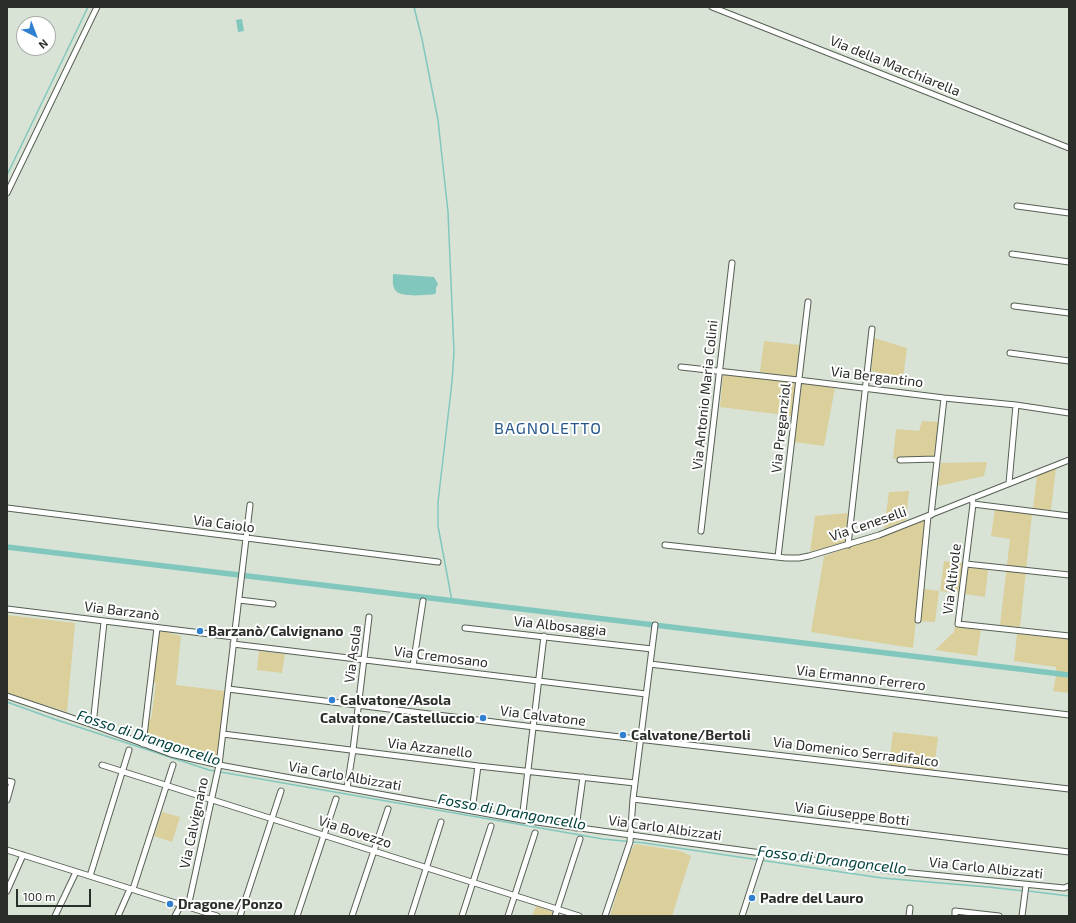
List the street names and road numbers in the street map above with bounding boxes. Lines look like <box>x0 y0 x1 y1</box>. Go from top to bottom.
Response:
street label: Via della Macchiarella <box>827 32 963 100</box>
street label: Via Antonio Maria Colini <box>689 319 721 471</box>
street label: Via Bergantino <box>830 363 924 391</box>
street label: Via Preganziol <box>768 382 794 474</box>
street label: Via Ceneselli <box>827 503 909 545</box>
street label: Via Caiolo <box>192 512 256 536</box>
street label: Via Altivole <box>939 543 965 615</box>
street label: Via Barzanò <box>83 598 161 624</box>
street label: Via Albosaggia <box>513 613 607 639</box>
street label: Via Asola <box>341 624 365 684</box>
street label: Via Cremosano <box>393 643 489 671</box>
street label: Via Ermanno Ferrero <box>795 662 927 694</box>
street label: Via Calvatone <box>499 702 587 730</box>
street label: Via Domenico Serradifalco <box>772 733 940 771</box>
street label: Via Azzanello <box>387 734 473 762</box>
street label: Via Carlo Albizzati <box>287 758 403 794</box>
street label: Via Calvignano <box>176 776 212 870</box>
street label: Via Giuseppe Botti <box>794 799 910 829</box>
street label: Via Bovezzo <box>316 812 394 852</box>
street label: Via Carlo Albizzati <box>607 812 723 844</box>
street label: Via Carlo Albizzati <box>928 854 1044 882</box>

